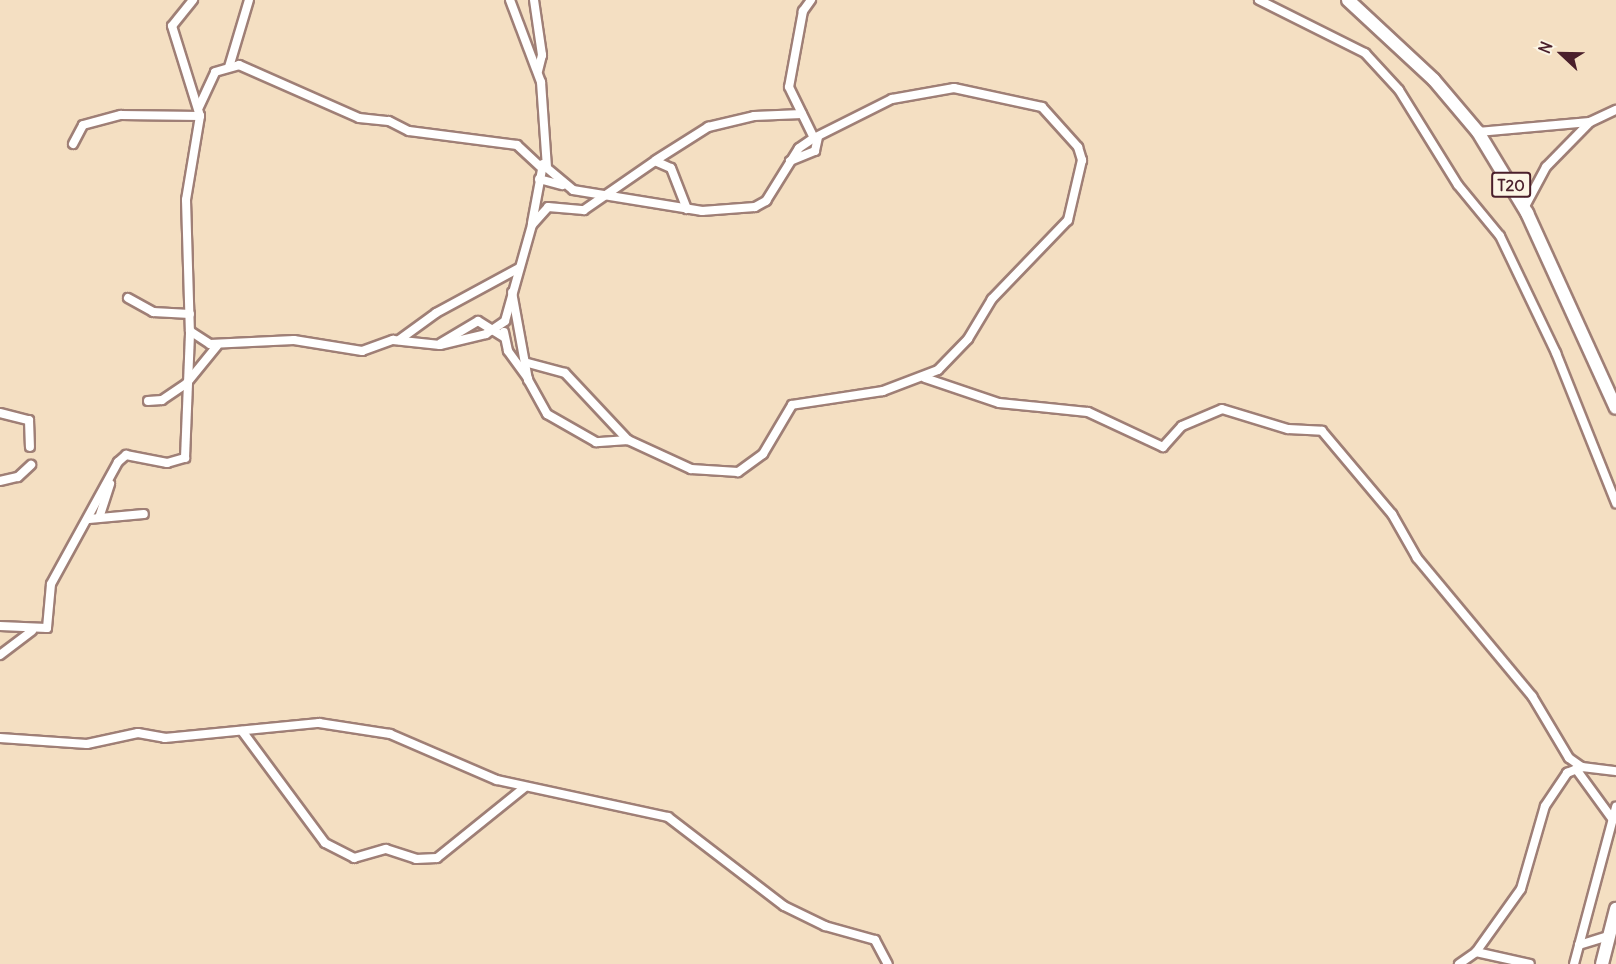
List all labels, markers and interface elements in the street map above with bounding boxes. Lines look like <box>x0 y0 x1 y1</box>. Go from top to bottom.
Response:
north arrow <box>1532 24 1592 84</box>
text: N <box>1534 38 1557 56</box>
road number: T20 <box>1490 172 1532 198</box>

